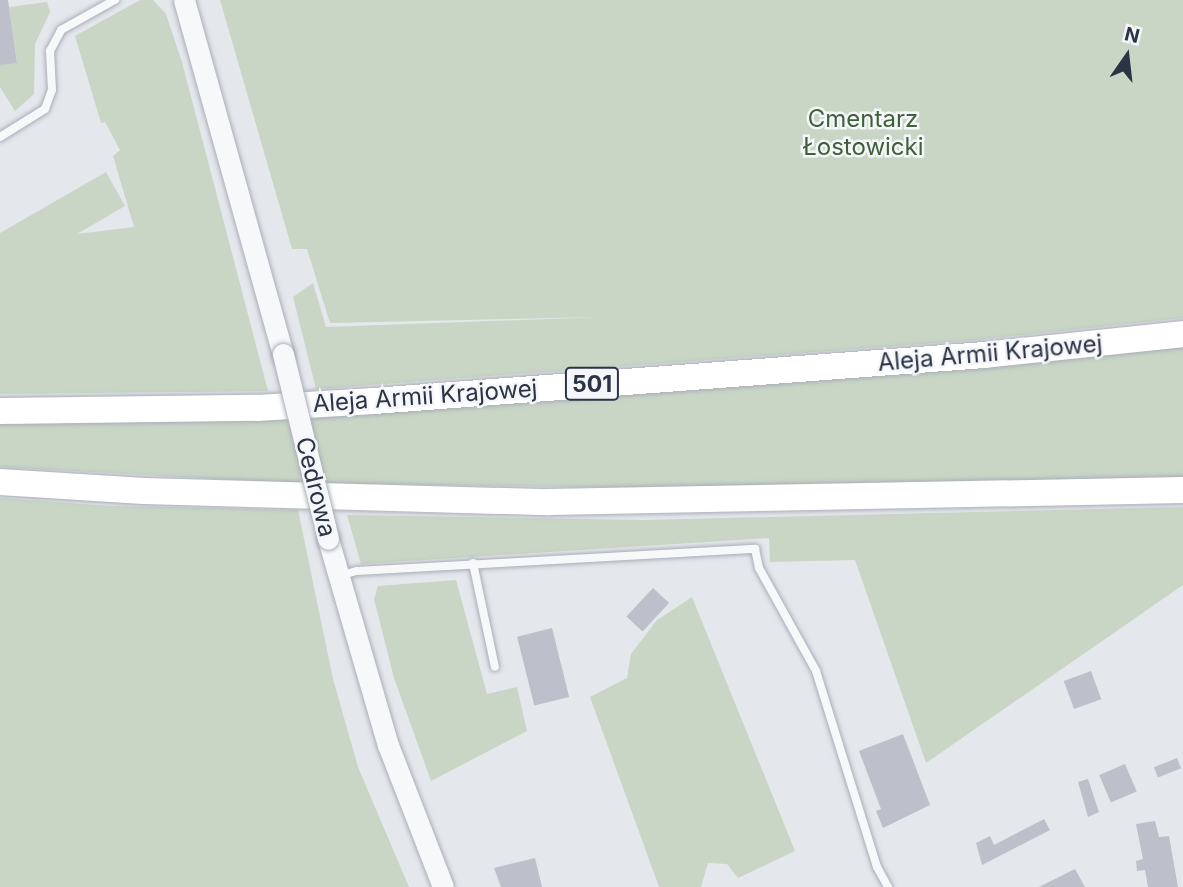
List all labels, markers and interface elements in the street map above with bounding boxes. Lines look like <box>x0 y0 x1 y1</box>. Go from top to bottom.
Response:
north arrow <box>1092 21 1162 91</box>
text: N <box>1122 22 1142 48</box>
park label: Cmentarz Łostowicki <box>802 105 924 161</box>
street label: Aleja Armii Krajowej <box>877 329 1103 377</box>
road number: 501 <box>564 364 620 404</box>
street label: Aleja Armii Krajowej <box>312 374 538 418</box>
street label: Cedrowa <box>290 434 342 540</box>

